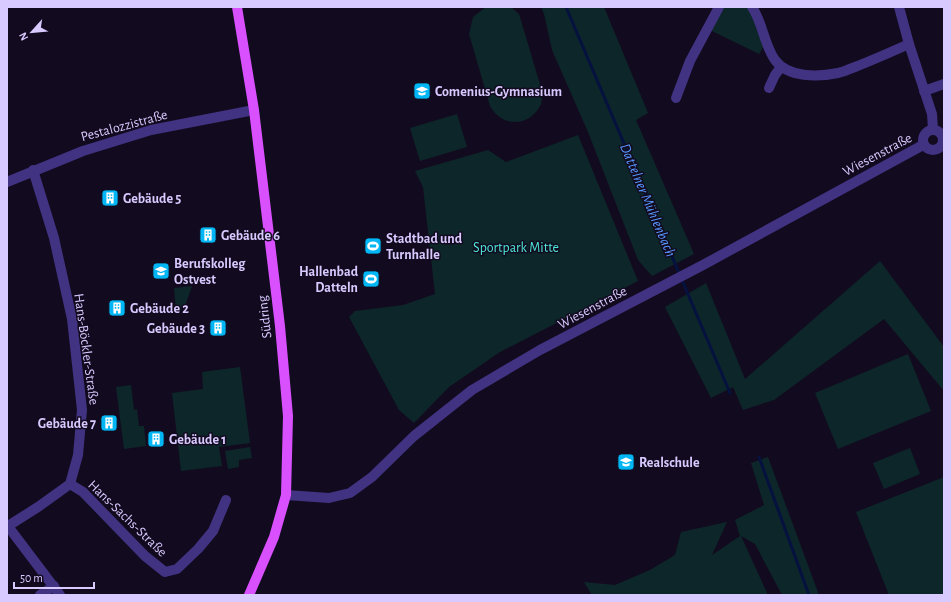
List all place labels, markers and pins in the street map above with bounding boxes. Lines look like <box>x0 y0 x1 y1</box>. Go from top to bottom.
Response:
school or university icon: Comenius-Gymnasium <box>412 81 432 101</box>
place label: Comenius-Gymnasium <box>435 85 562 99</box>
building icon: Gebäude 5 <box>100 188 120 208</box>
place label: Gebäude 5 <box>123 192 181 206</box>
building icon: Gebäude 6 <box>198 225 218 245</box>
place label: Gebäude 6 <box>221 229 280 243</box>
place label: Stadtbad und Turnhalle <box>386 232 463 262</box>
sports icon: Stadtbad und Turnhalle <box>363 236 383 256</box>
place label: Berufskolleg Ostvest <box>174 257 246 287</box>
school or university icon: Berufskolleg Ostvest <box>151 261 171 281</box>
place label: Hallenbad Datteln <box>299 265 359 295</box>
sports icon: Hallenbad Datteln <box>361 269 381 289</box>
building icon: Gebäude 2 <box>107 298 127 318</box>
place label: Gebäude 2 <box>130 302 189 316</box>
building icon: Gebäude 3 <box>208 318 228 338</box>
place label: Gebäude 3 <box>147 322 205 336</box>
building icon: Gebäude 7 <box>99 413 119 433</box>
place label: Gebäude 7 <box>38 417 96 431</box>
building icon: Gebäude 1 <box>146 429 166 449</box>
place label: Gebäude 1 <box>169 433 226 447</box>
school or university icon: Realschule <box>616 452 636 472</box>
place label: Realschule <box>639 456 700 470</box>

